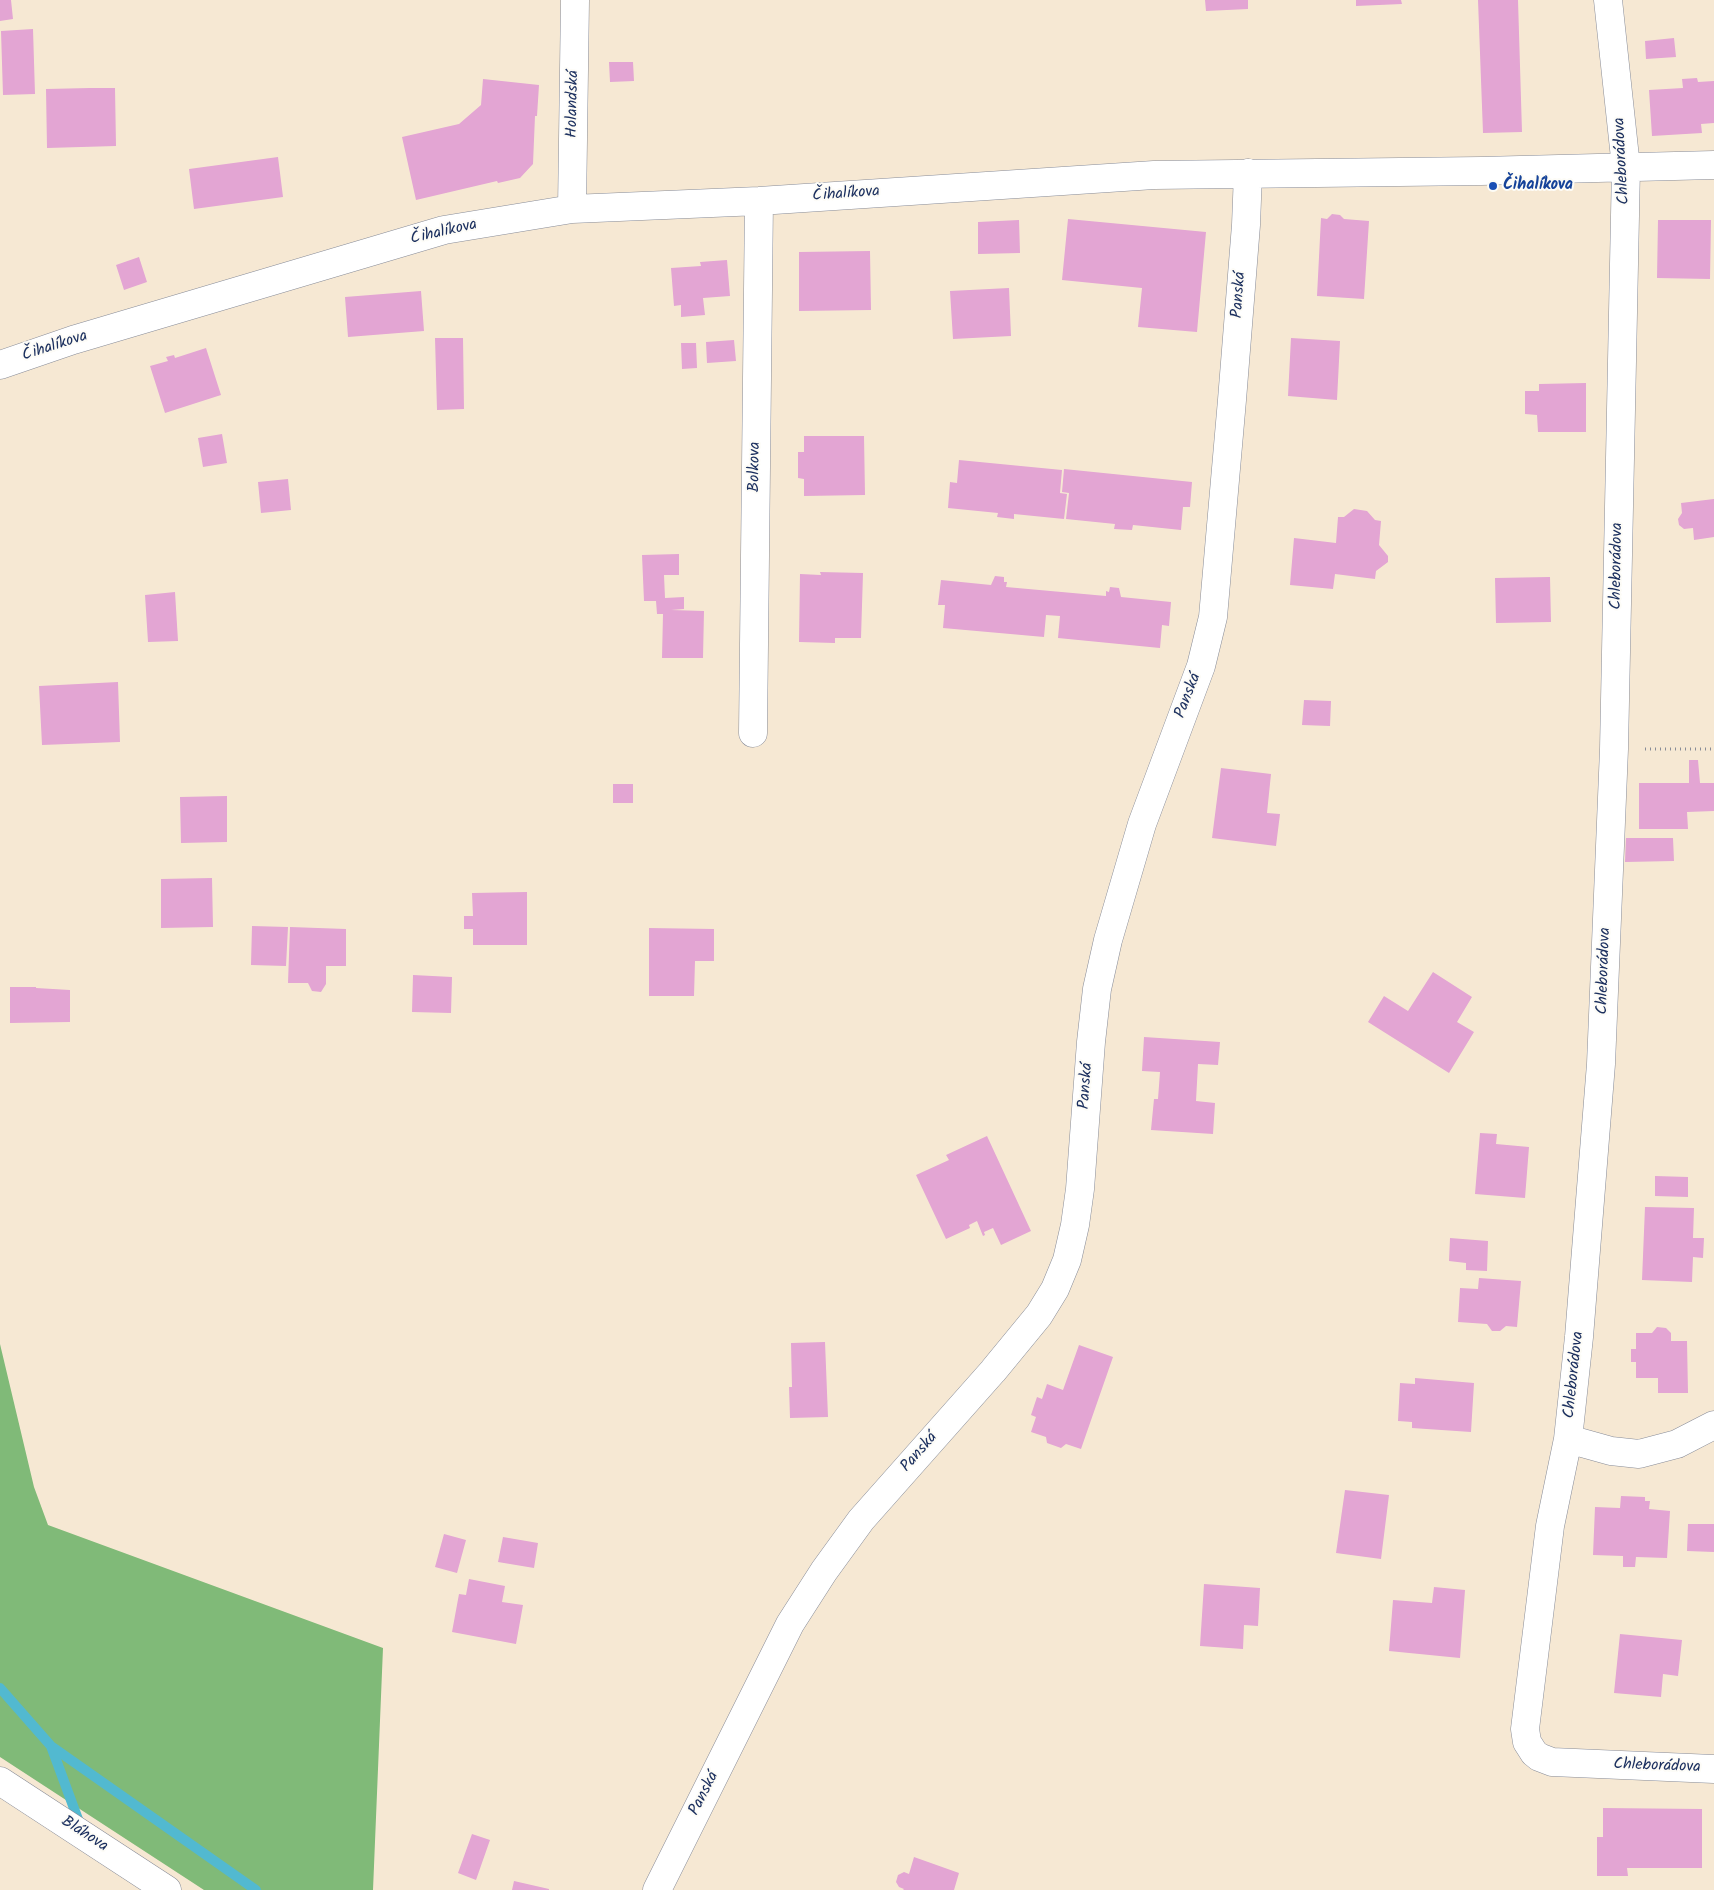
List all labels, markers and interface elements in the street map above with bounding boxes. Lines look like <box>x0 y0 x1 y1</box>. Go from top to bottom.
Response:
street label: Holandská <box>564 70 584 138</box>
street label: Chleborádova <box>1611 117 1635 205</box>
place label: Čihalíkova <box>1503 176 1573 196</box>
marker: Čihalíkova <box>1487 180 1499 192</box>
street label: Čihalíkova <box>812 183 880 207</box>
street label: Čihalíkova <box>409 216 479 250</box>
street label: Panská <box>1229 271 1251 319</box>
street label: Čihalíkova <box>20 327 90 367</box>
street label: Bolkova <box>746 442 766 492</box>
street label: Chleborádova <box>1608 522 1628 610</box>
street label: Panská <box>1172 671 1206 721</box>
street label: Chleborádova <box>1594 927 1616 1015</box>
street label: Panská <box>1076 1062 1098 1110</box>
street label: Chleborádova <box>1561 1331 1589 1419</box>
street label: Panská <box>897 1429 943 1477</box>
street label: Chleborádova <box>1613 1756 1701 1778</box>
street label: Panská <box>686 1769 724 1819</box>
street label: Bláhova <box>57 1813 111 1857</box>

